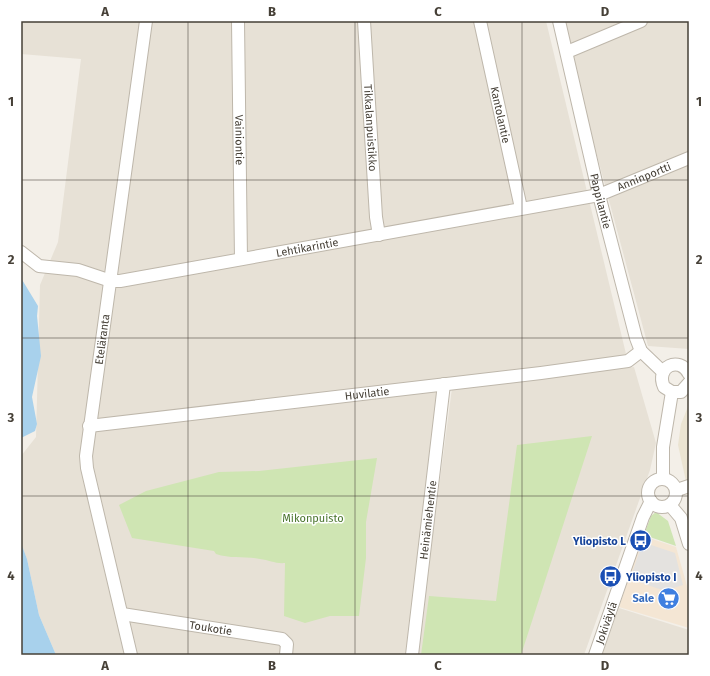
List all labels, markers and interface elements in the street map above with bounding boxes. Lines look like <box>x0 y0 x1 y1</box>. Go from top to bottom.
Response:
text: A <box>100 4 109 19</box>
text: B <box>268 4 276 19</box>
text: C <box>434 4 442 19</box>
text: D <box>601 4 610 19</box>
street label: Tikkalanpuistikko <box>361 84 380 172</box>
street label: Kantolantie <box>488 85 513 144</box>
text: 1 <box>8 94 14 109</box>
text: 1 <box>696 94 702 109</box>
street label: Vainiontie <box>233 115 246 165</box>
street label: Anninportti <box>615 160 673 193</box>
street label: Pappilantie <box>588 172 614 230</box>
street label: Lehtikarintie <box>275 235 339 259</box>
text: 2 <box>8 252 15 267</box>
text: 2 <box>696 252 703 267</box>
street label: Eteläranta <box>92 313 112 365</box>
street label: Huvilatie <box>344 384 390 402</box>
text: 3 <box>7 410 15 425</box>
text: 3 <box>695 410 703 425</box>
street label: Heinämiehentie <box>417 480 439 560</box>
park label: Mikonpuisto <box>282 512 344 525</box>
bus stop icon: Yliopisto L <box>628 528 654 554</box>
place label: Yliopisto L <box>572 535 626 548</box>
bus stop icon: Yliopisto I <box>598 564 624 590</box>
text: 4 <box>7 568 15 583</box>
text: 4 <box>695 568 703 583</box>
place label: Yliopisto I <box>625 571 677 584</box>
supermarket icon: Sale <box>656 585 682 611</box>
place label: Sale <box>633 592 654 605</box>
street label: Jokiväylä <box>593 600 620 646</box>
street label: Toukotie <box>189 618 233 638</box>
text: A <box>100 658 109 673</box>
text: B <box>268 658 276 673</box>
text: C <box>434 658 442 673</box>
text: D <box>601 658 610 673</box>

